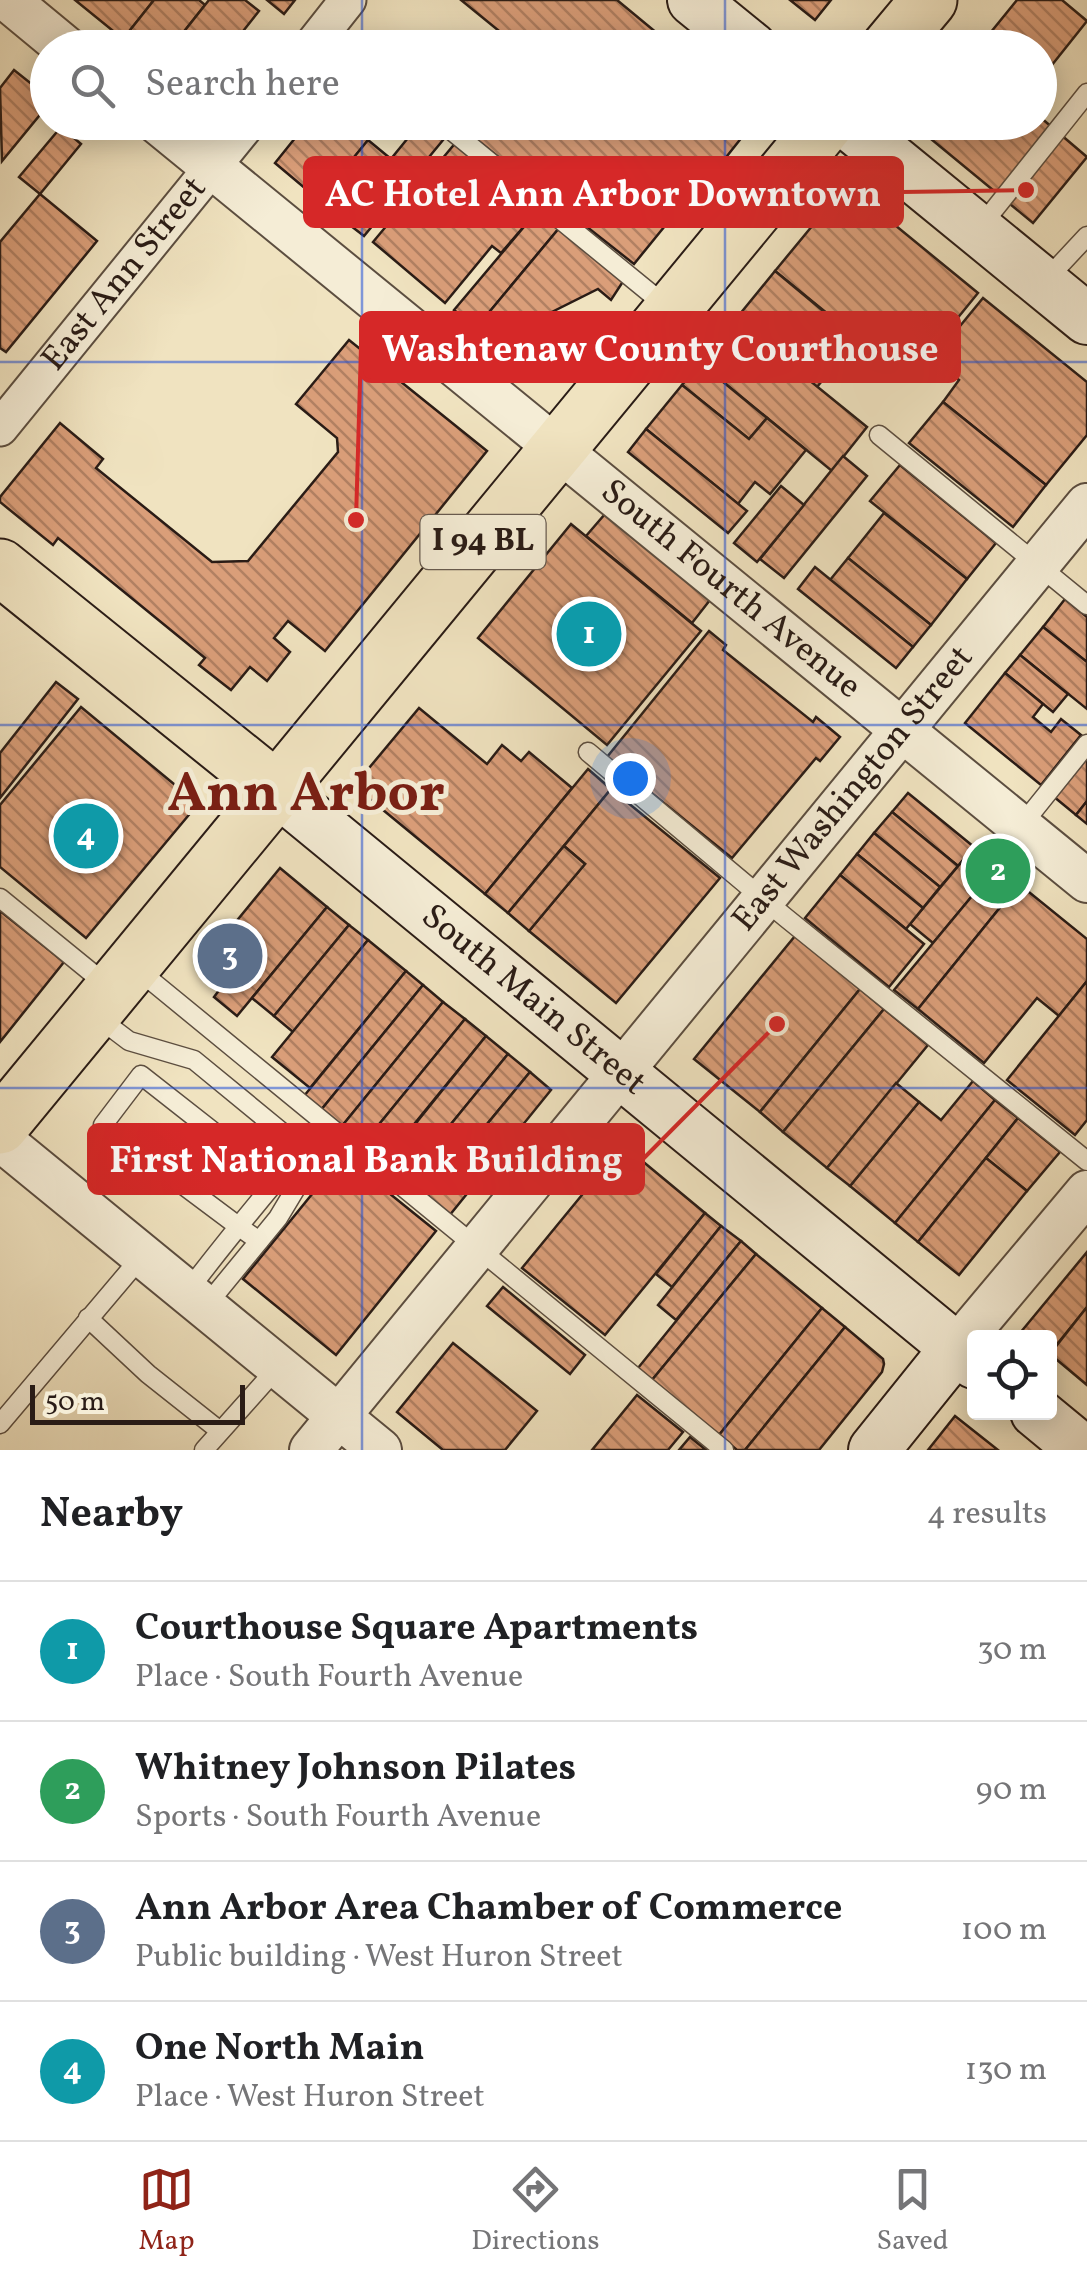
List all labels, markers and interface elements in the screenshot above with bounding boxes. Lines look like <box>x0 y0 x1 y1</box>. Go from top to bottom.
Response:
search box <box>30 30 1057 140</box>
icon: search <box>65 58 120 113</box>
text: Search here <box>145 59 340 112</box>
callout: AC Hotel Ann Arbor Downtown <box>305 158 902 226</box>
street label: East Ann Street <box>31 167 219 382</box>
text: AC Hotel Ann Arbor Downtown <box>325 170 881 223</box>
callout: Washtenaw County Courthouse <box>361 313 959 381</box>
text: Washtenaw County Courthouse <box>381 325 939 378</box>
street label: South Fourth Avenue <box>590 469 871 711</box>
road number: I 94 BL <box>420 515 546 569</box>
pin: 1 <box>556 596 622 672</box>
street label: East Washington Street <box>722 636 986 943</box>
your location <box>605 753 656 804</box>
district label: Ann Arbor <box>167 758 445 834</box>
pin: 4 <box>54 798 118 874</box>
pin: 2 <box>966 834 1030 908</box>
street label: South Main Street <box>410 894 656 1107</box>
pin: 3 <box>198 918 262 994</box>
callout: First National Bank Building <box>89 1125 643 1193</box>
text: First National Bank Building <box>109 1136 623 1189</box>
map controls <box>967 1330 1057 1420</box>
button: locate <box>967 1330 1057 1420</box>
scale bar <box>30 1380 245 1424</box>
text: 50 m <box>45 1383 105 1422</box>
text: Nearby <box>40 1486 183 1545</box>
text: 4 results <box>927 1493 1047 1537</box>
text: Courthouse Square Apartments <box>135 1603 698 1656</box>
text: 1 <box>66 1629 79 1673</box>
text: 30 m <box>977 1629 1047 1673</box>
text: Place · South Fourth Avenue <box>135 1656 523 1700</box>
text: Whitney Johnson Pilates <box>135 1743 576 1796</box>
text: 2 <box>64 1769 81 1813</box>
text: 90 m <box>976 1769 1047 1813</box>
text: Sports · South Fourth Avenue <box>135 1796 541 1840</box>
text: Ann Arbor Area Chamber of Commerce <box>135 1883 842 1936</box>
text: 3 <box>64 1909 81 1953</box>
text: 100 m <box>961 1909 1047 1953</box>
text: Public building · West Huron Street <box>135 1936 623 1980</box>
text: One North Main <box>135 2023 425 2076</box>
text: 4 <box>63 2049 82 2093</box>
text: 130 m <box>965 2049 1047 2093</box>
text: Place · West Huron Street <box>135 2076 485 2120</box>
tab: Map <box>138 2162 194 2261</box>
tab: Directions <box>471 2162 600 2261</box>
tab: Saved <box>876 2162 949 2261</box>

